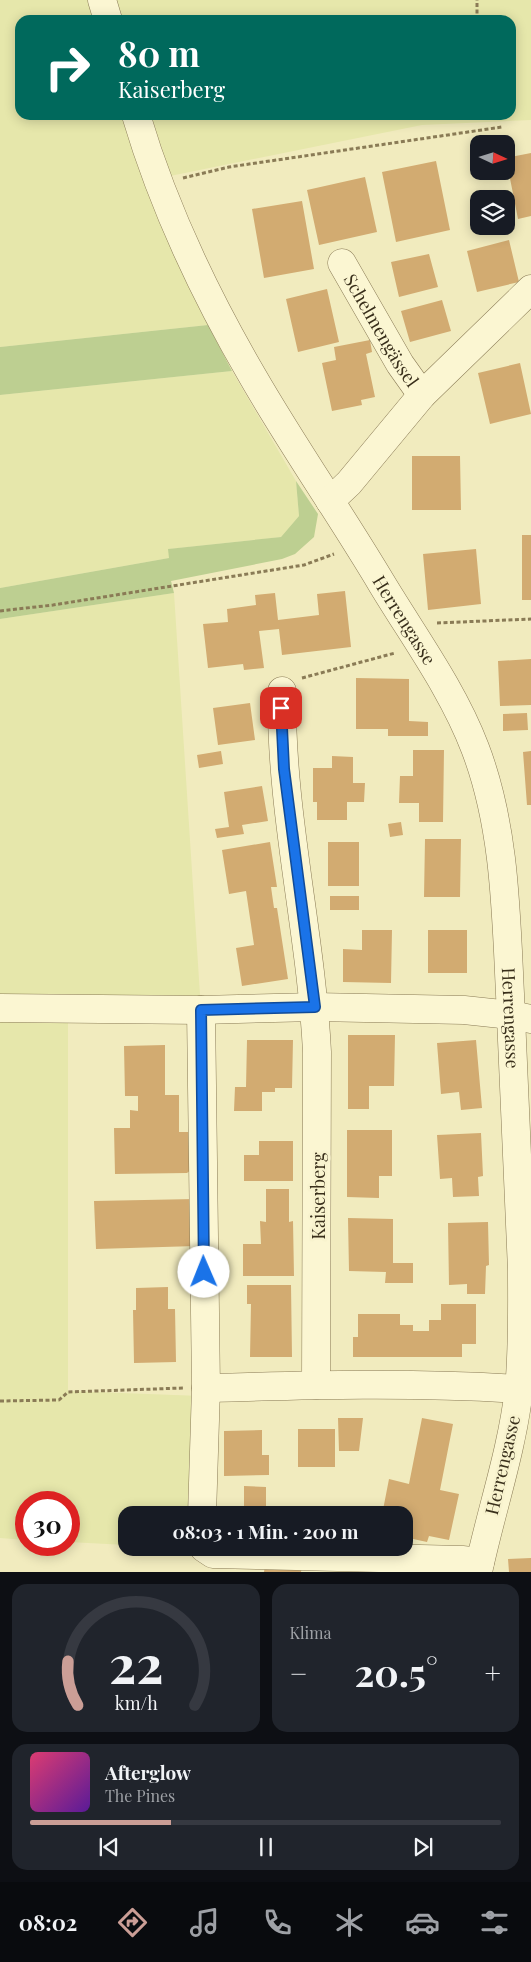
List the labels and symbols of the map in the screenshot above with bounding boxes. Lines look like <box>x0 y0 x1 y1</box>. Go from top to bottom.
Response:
north arrow <box>470 135 515 180</box>
street label: Schelmengässel <box>339 269 424 392</box>
street label: Herrengasse <box>368 571 442 669</box>
pin <box>260 687 302 729</box>
street label: Herrengasse <box>497 967 525 1069</box>
street label: Kaiserberg <box>306 1152 330 1240</box>
position arrow <box>177 1245 229 1297</box>
street label: Herrengasse <box>479 1413 525 1517</box>
speed limit sign: 30 <box>15 1491 80 1556</box>

